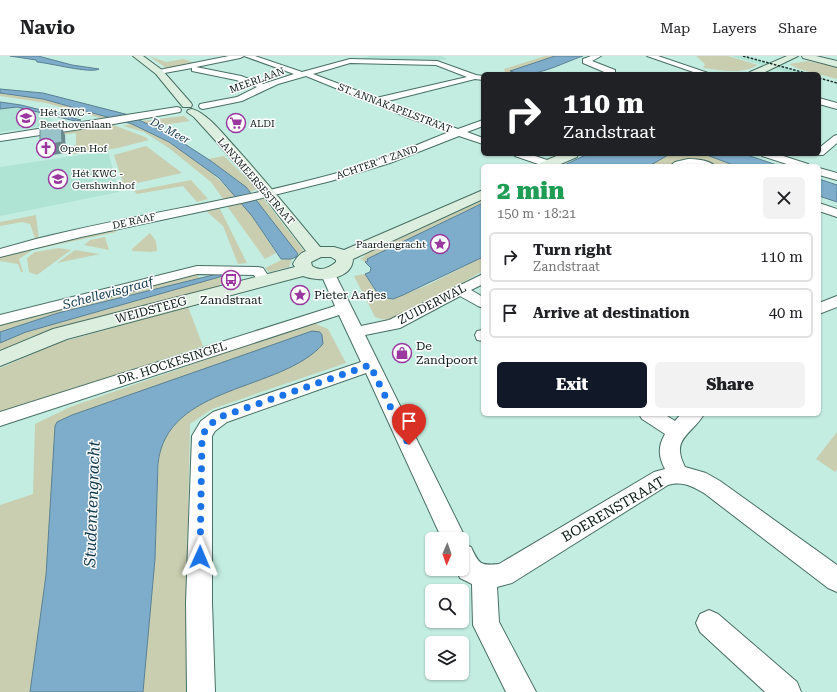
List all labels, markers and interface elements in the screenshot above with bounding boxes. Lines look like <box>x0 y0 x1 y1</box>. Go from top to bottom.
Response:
text: Navio <box>20 16 75 39</box>
text: Map <box>660 20 690 36</box>
text: Layers <box>712 20 756 36</box>
text: Share <box>778 20 817 36</box>
street label: MEERLAAN <box>228 65 286 95</box>
street label: ST. ANNAKAPELSTRAAT <box>337 81 454 135</box>
text: 110 m <box>563 87 644 120</box>
icon: right <box>497 88 549 140</box>
school or university icon: Hét KWC - Beethovenlaan <box>15 107 37 129</box>
place label: Hét KWC - Beethovenlaan <box>40 107 112 130</box>
supermarket icon: ALDI <box>225 112 247 134</box>
water label: De Meer <box>147 115 192 147</box>
place label: ALDI <box>250 118 275 129</box>
text: Zandstraat <box>563 121 656 142</box>
street label: LANXMEERSESTRAAT <box>215 135 297 227</box>
church icon: Open Hof <box>35 137 57 159</box>
place label: Open Hof <box>60 143 108 154</box>
street label: ACHTER 'T ZAND <box>335 143 420 181</box>
school or university icon: Hét KWC - Gershwinhof <box>47 168 69 190</box>
place label: Hét KWC - Gershwinhof <box>72 168 136 191</box>
text: 2 min <box>497 177 564 205</box>
button: close <box>763 177 805 219</box>
text: 150 m · 18:21 <box>497 206 576 221</box>
street label: DE RAAF <box>111 211 157 231</box>
place icon: Paardengracht <box>429 233 451 255</box>
place label: Paardengracht <box>356 239 426 250</box>
text: Turn right <box>533 241 612 259</box>
icon: right <box>499 246 521 268</box>
text: 110 m <box>760 248 803 266</box>
text: Zandstraat <box>533 259 600 274</box>
bus stop icon: Zandstraat <box>220 269 242 291</box>
water label: Schellevisgraaf <box>60 273 157 313</box>
street label: ZUIDERWAL <box>396 281 468 327</box>
place icon: Pieter Aafjes <box>289 284 311 306</box>
place label: Pieter Aafjes <box>314 288 386 302</box>
place label: Zandstraat <box>200 293 262 307</box>
street label: WEIDSTEEG <box>114 294 189 326</box>
icon: arrive <box>499 302 521 324</box>
text: Arrive at destination <box>533 304 689 322</box>
text: 40 m <box>769 304 803 322</box>
street label: DR. HOCKESINGEL <box>115 339 229 387</box>
place label: De Zandpoort <box>416 339 478 367</box>
shop icon: De Zandpoort <box>391 342 413 364</box>
button: Exit <box>497 362 647 408</box>
button: Share <box>655 362 805 408</box>
pin <box>392 404 426 445</box>
icon: arrive <box>398 410 420 432</box>
water label: Studentengracht <box>80 440 104 569</box>
street label: BOERENSTRAAT <box>559 473 667 545</box>
north arrow <box>425 532 469 576</box>
map controls <box>425 532 469 680</box>
position arrow <box>179 536 221 578</box>
button: search <box>425 584 469 628</box>
button: layers <box>425 636 469 680</box>

